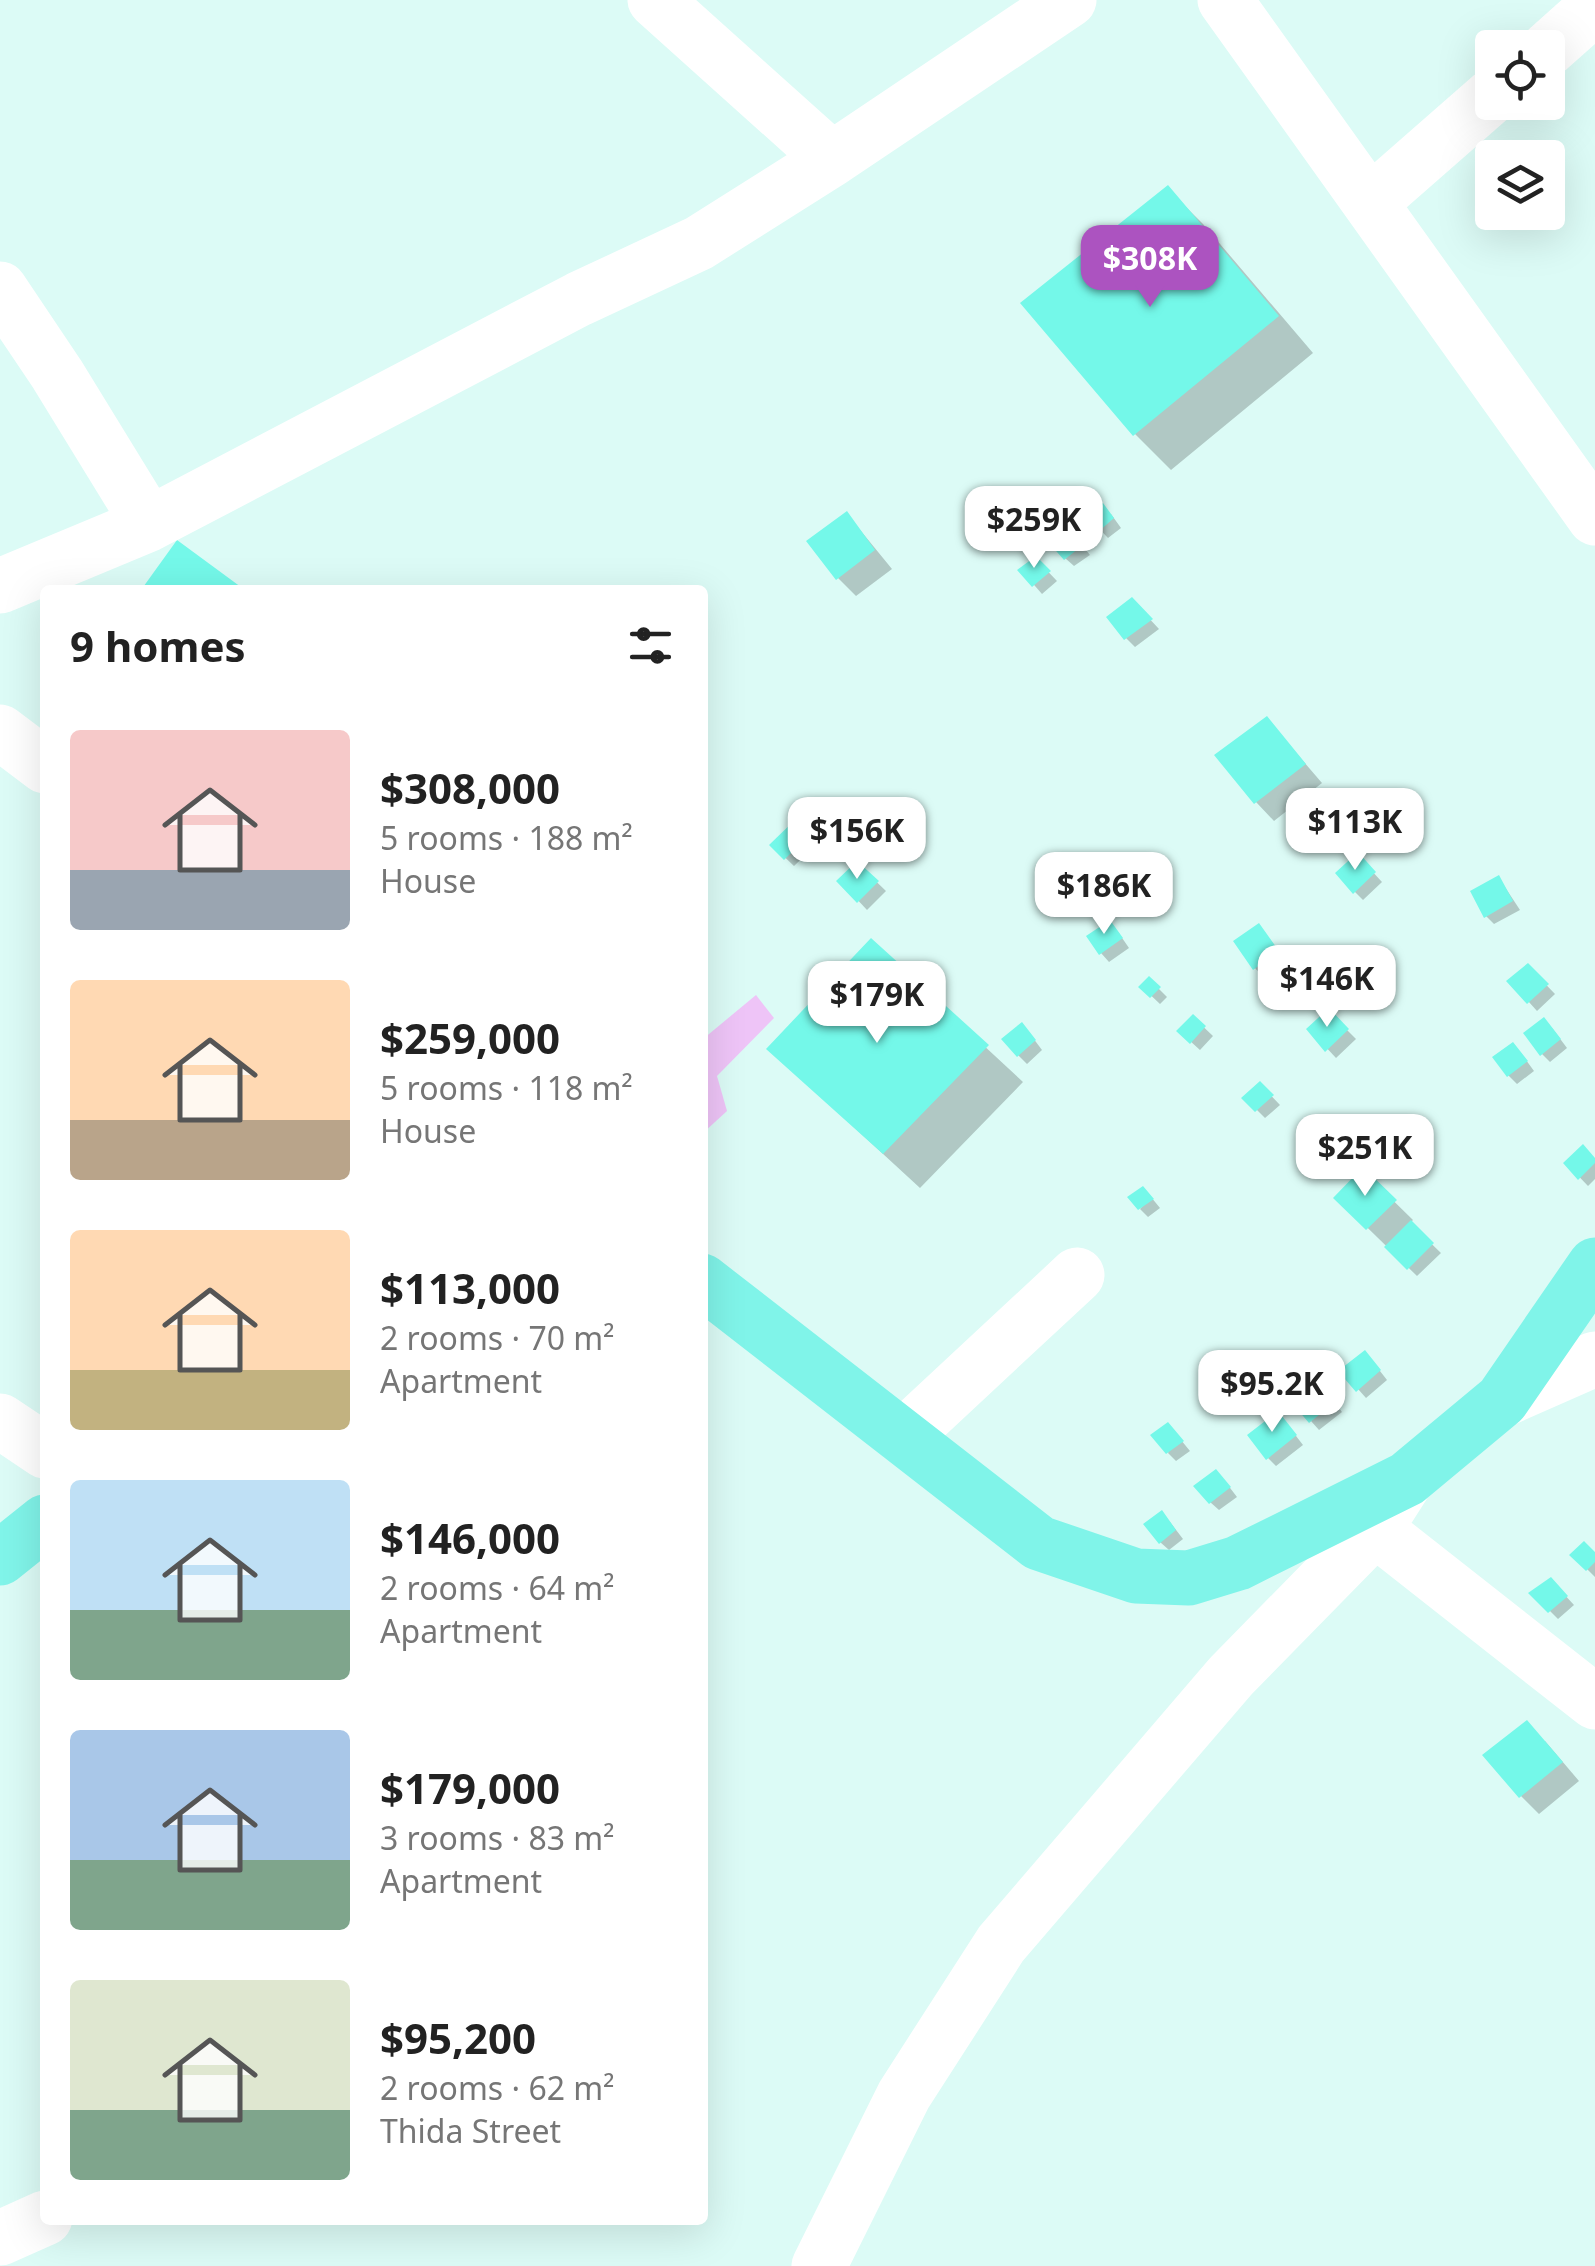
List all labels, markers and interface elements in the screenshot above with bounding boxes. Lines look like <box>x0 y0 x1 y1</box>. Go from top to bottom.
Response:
map controls <box>1475 30 1565 230</box>
button: locate <box>1475 30 1565 120</box>
button: layers <box>1475 140 1565 230</box>
pin: $308K <box>1080 225 1220 310</box>
text: $308K <box>1103 236 1197 279</box>
pin: $259K <box>964 486 1104 571</box>
text: $259K <box>987 497 1081 540</box>
text: 9 homes <box>70 617 246 674</box>
icon: filters <box>623 618 678 673</box>
text: $308,000 <box>380 759 560 816</box>
icon: home <box>150 770 270 890</box>
pin: $113K <box>1285 788 1425 873</box>
pin: $156K <box>787 797 927 882</box>
text: $113K <box>1308 799 1402 842</box>
text: $156K <box>810 808 904 851</box>
text: 5 rooms · 188 m² <box>380 816 633 859</box>
pin: $186K <box>1034 852 1174 937</box>
text: House <box>380 859 476 902</box>
text: $186K <box>1057 863 1151 906</box>
pin: $146K <box>1257 945 1397 1030</box>
text: $146K <box>1280 956 1374 999</box>
pin: $179K <box>807 961 947 1046</box>
text: $179K <box>830 972 924 1015</box>
text: $259,000 <box>380 1009 560 1066</box>
icon: home <box>150 1020 270 1140</box>
text: 5 rooms · 118 m² <box>380 1066 633 1109</box>
text: House <box>380 1109 476 1152</box>
pin: $251K <box>1295 1114 1435 1199</box>
text: $251K <box>1318 1125 1412 1168</box>
text: $113,000 <box>380 1259 560 1316</box>
icon: home <box>150 1270 270 1390</box>
text: 2 rooms · 70 m² <box>380 1316 614 1359</box>
pin: $95.2K <box>1191 1350 1353 1435</box>
text: Apartment <box>380 1359 542 1402</box>
text: $95.2K <box>1220 1361 1324 1404</box>
text: $146,000 <box>380 1509 560 1566</box>
icon: home <box>150 1520 270 1640</box>
text: 2 rooms · 64 m² <box>380 1566 614 1609</box>
text: Apartment <box>380 1609 542 1652</box>
text: $179,000 <box>380 1759 560 1816</box>
icon: home <box>150 1770 270 1890</box>
text: 3 rooms · 83 m² <box>380 1816 614 1859</box>
text: Apartment <box>380 1859 542 1902</box>
text: $95,200 <box>380 2009 536 2066</box>
icon: home <box>150 2020 270 2140</box>
text: 2 rooms · 62 m² <box>380 2066 614 2109</box>
text: Thida Street <box>380 2109 561 2152</box>

